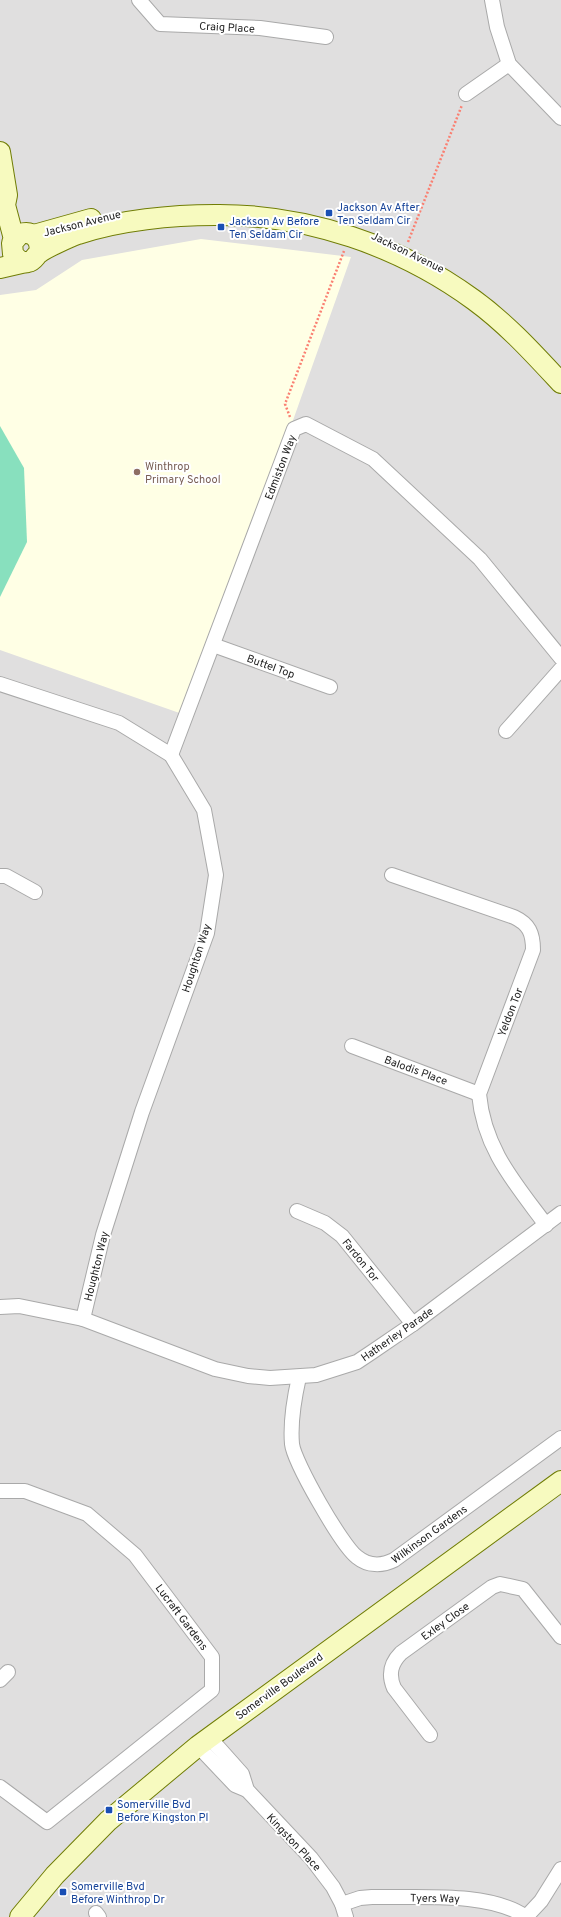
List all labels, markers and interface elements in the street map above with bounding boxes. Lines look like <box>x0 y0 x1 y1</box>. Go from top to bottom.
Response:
street label: Craig Place <box>199 20 255 36</box>
place label: Jackson Av After Ten Seldam Cir <box>337 201 420 228</box>
street label: Jackson Avenue <box>42 208 122 240</box>
marker: Jackson Av After Ten Seldam Cir <box>324 208 334 218</box>
place label: Jackson Av Before Ten Seldam Cir <box>229 215 319 242</box>
marker: Jackson Av Before Ten Seldam Cir <box>216 222 226 232</box>
street label: Jackson Avenue <box>369 229 446 277</box>
street label: Edmiston Way <box>262 433 300 502</box>
place label: Winthrop Primary School <box>145 460 221 487</box>
marker: Winthrop Primary School <box>132 467 142 477</box>
street label: Buttel Top <box>245 652 297 682</box>
street label: Houghton Way <box>179 922 215 994</box>
street label: Yeldon Tor <box>495 985 527 1039</box>
street label: Balodis Place <box>382 1053 449 1089</box>
street label: Houghton Way <box>82 1230 112 1303</box>
street label: Fardon Tor <box>339 1236 382 1286</box>
street label: Hatherley Parade <box>359 1305 437 1365</box>
street label: Wilkinson Gardens <box>389 1502 470 1567</box>
street label: Lucraft Gardens <box>152 1582 211 1653</box>
street label: Exley Close <box>419 1600 473 1644</box>
street label: Somerville Boulevard <box>233 1650 326 1723</box>
place label: Somerville Bvd Before Kingston Pl <box>117 1798 208 1825</box>
marker: Somerville Bvd Before Kingston Pl <box>104 1805 114 1815</box>
street label: Kingston Place <box>263 1811 324 1875</box>
place label: Somerville Bvd Before Winthrop Dr <box>71 1880 166 1907</box>
marker: Somerville Bvd Before Winthrop Dr <box>58 1887 68 1897</box>
street label: Tyers Way <box>410 1892 460 1906</box>

